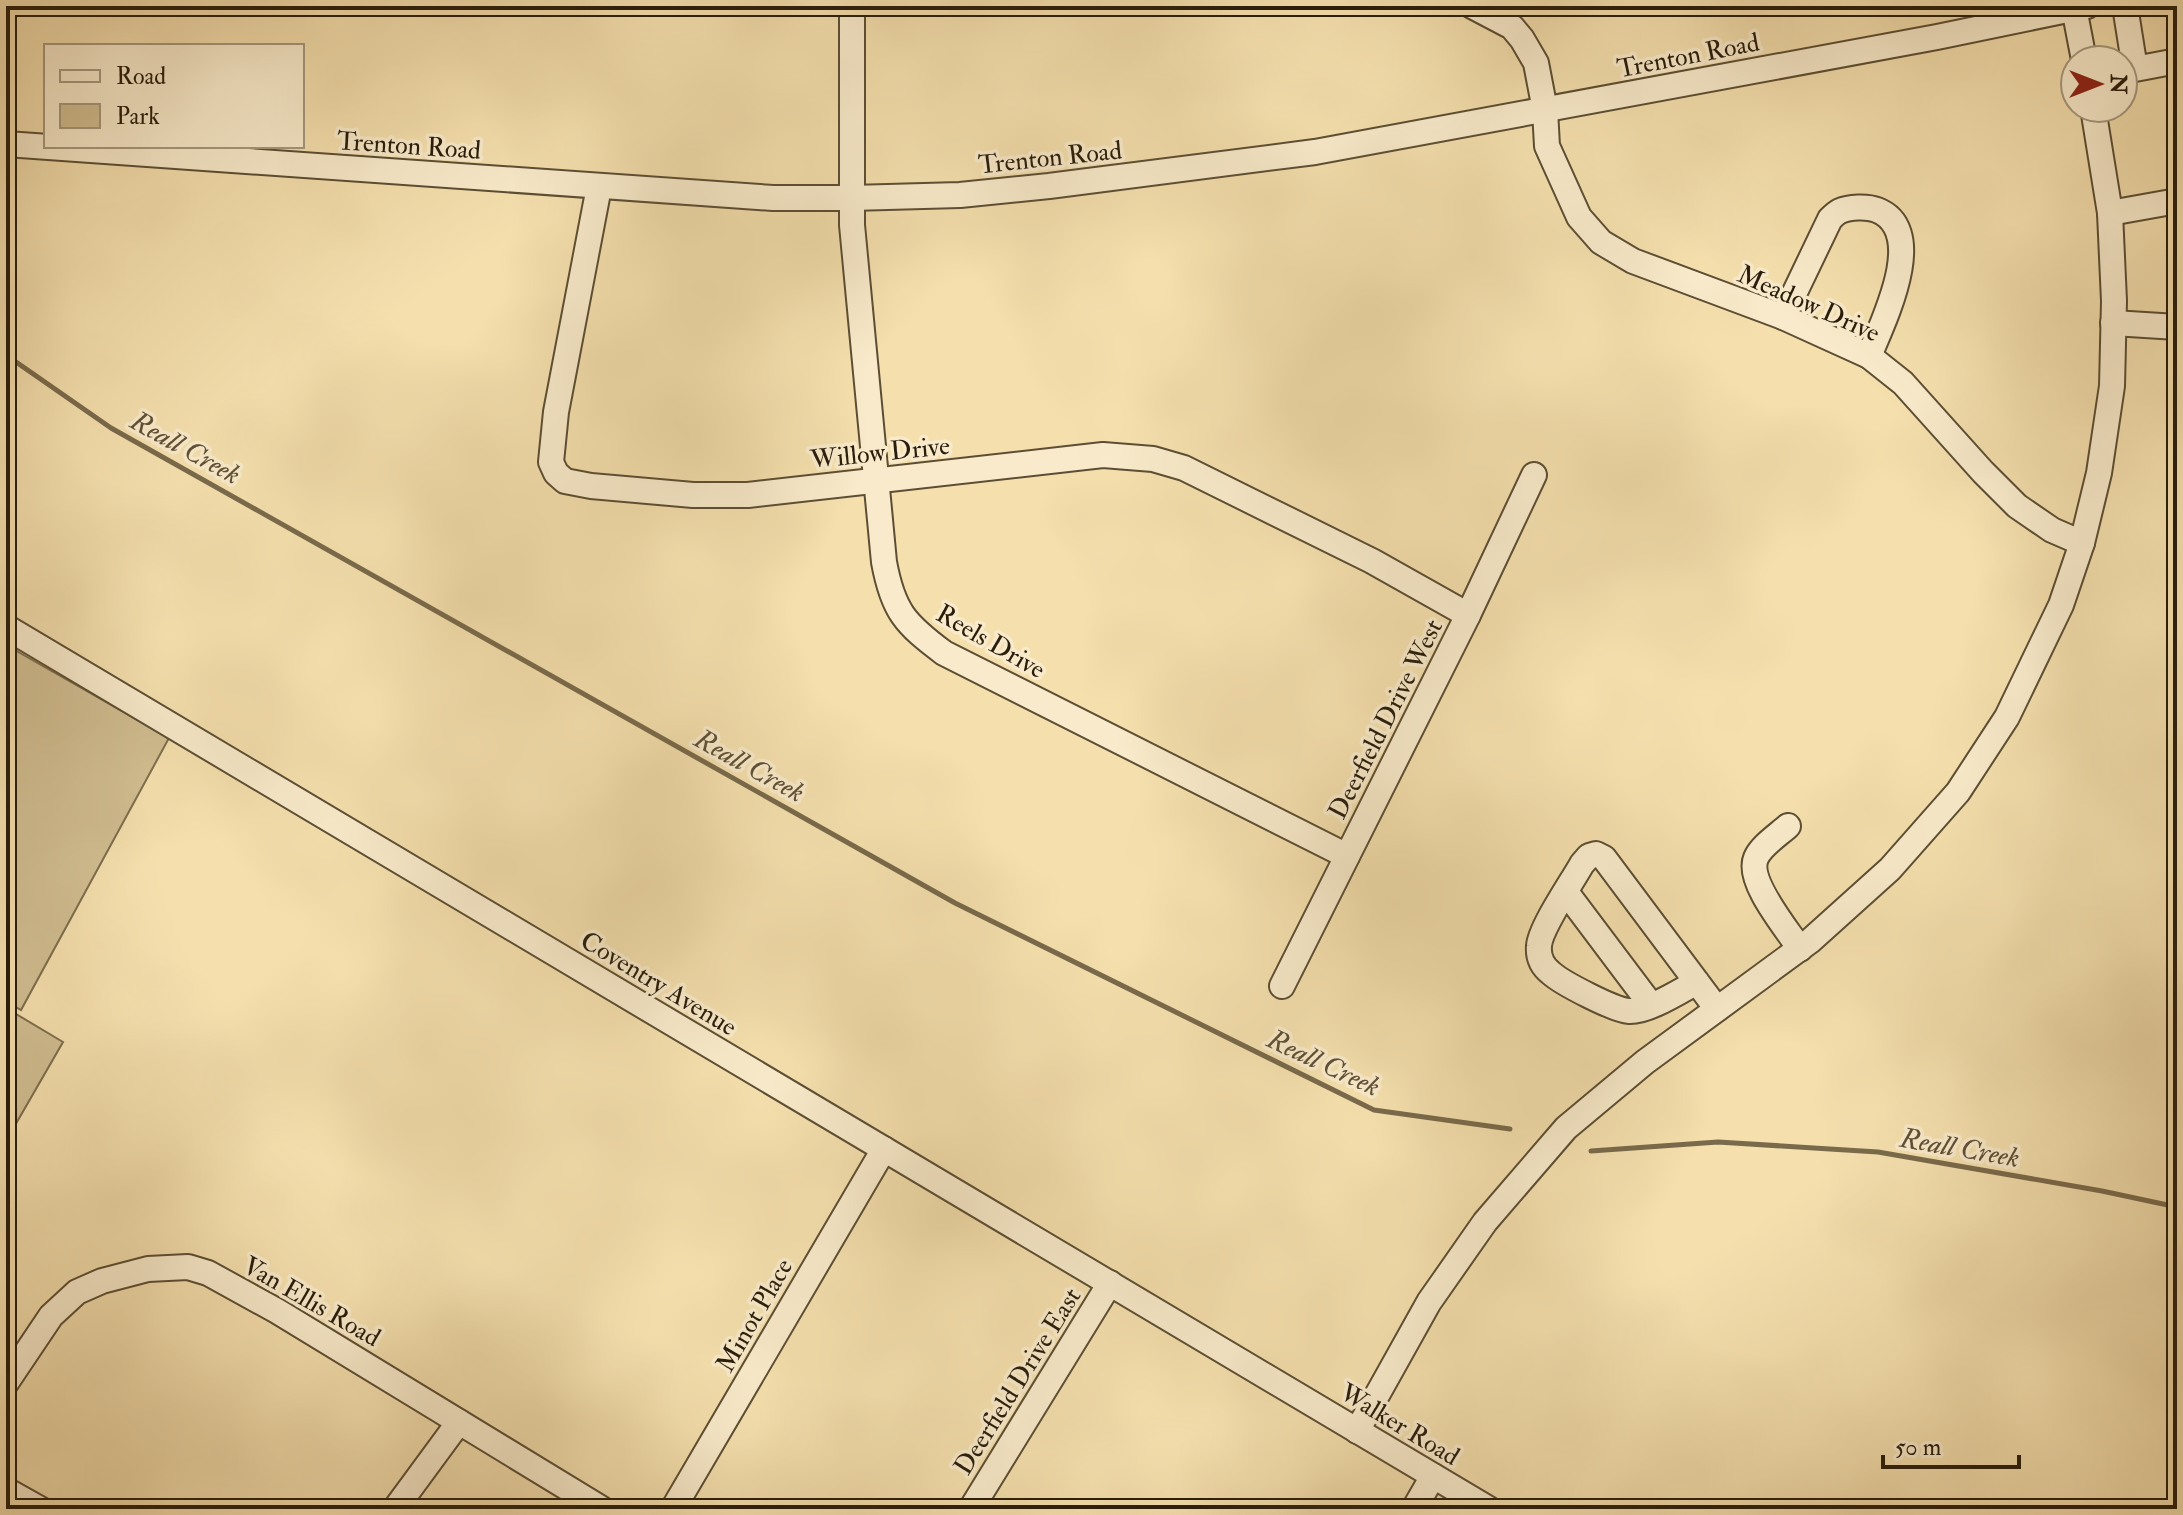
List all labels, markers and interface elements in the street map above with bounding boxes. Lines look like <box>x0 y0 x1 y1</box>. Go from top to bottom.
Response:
street label: Trenton Road <box>1614 26 1762 85</box>
legend <box>44 44 304 148</box>
north arrow <box>2059 44 2139 124</box>
text: Road <box>116 61 166 92</box>
text: N <box>2104 73 2132 94</box>
text: Park <box>116 101 160 132</box>
street label: Trenton Road <box>336 125 482 167</box>
street label: Trenton Road <box>977 135 1124 181</box>
street label: Meadow Drive <box>1732 258 1885 350</box>
water label: Reall Creek <box>123 403 246 493</box>
street label: Willow Drive <box>808 430 952 476</box>
street label: Reels Drive <box>930 598 1051 686</box>
street label: Deerfield Drive West <box>1322 614 1450 825</box>
water label: Reall Creek <box>687 721 810 811</box>
street label: Coventry Avenue <box>574 925 743 1043</box>
water label: Reall Creek <box>1260 1022 1385 1105</box>
water label: Reall Creek <box>1896 1121 2022 1176</box>
street label: Van Ellis Road <box>237 1250 386 1354</box>
street label: Minot Place <box>710 1253 800 1378</box>
street label: Deerfield Drive East <box>947 1282 1088 1481</box>
street label: Walker Road <box>1333 1376 1465 1473</box>
scale bar <box>1883 1419 2019 1469</box>
text: 50 m <box>1895 1432 1942 1463</box>

